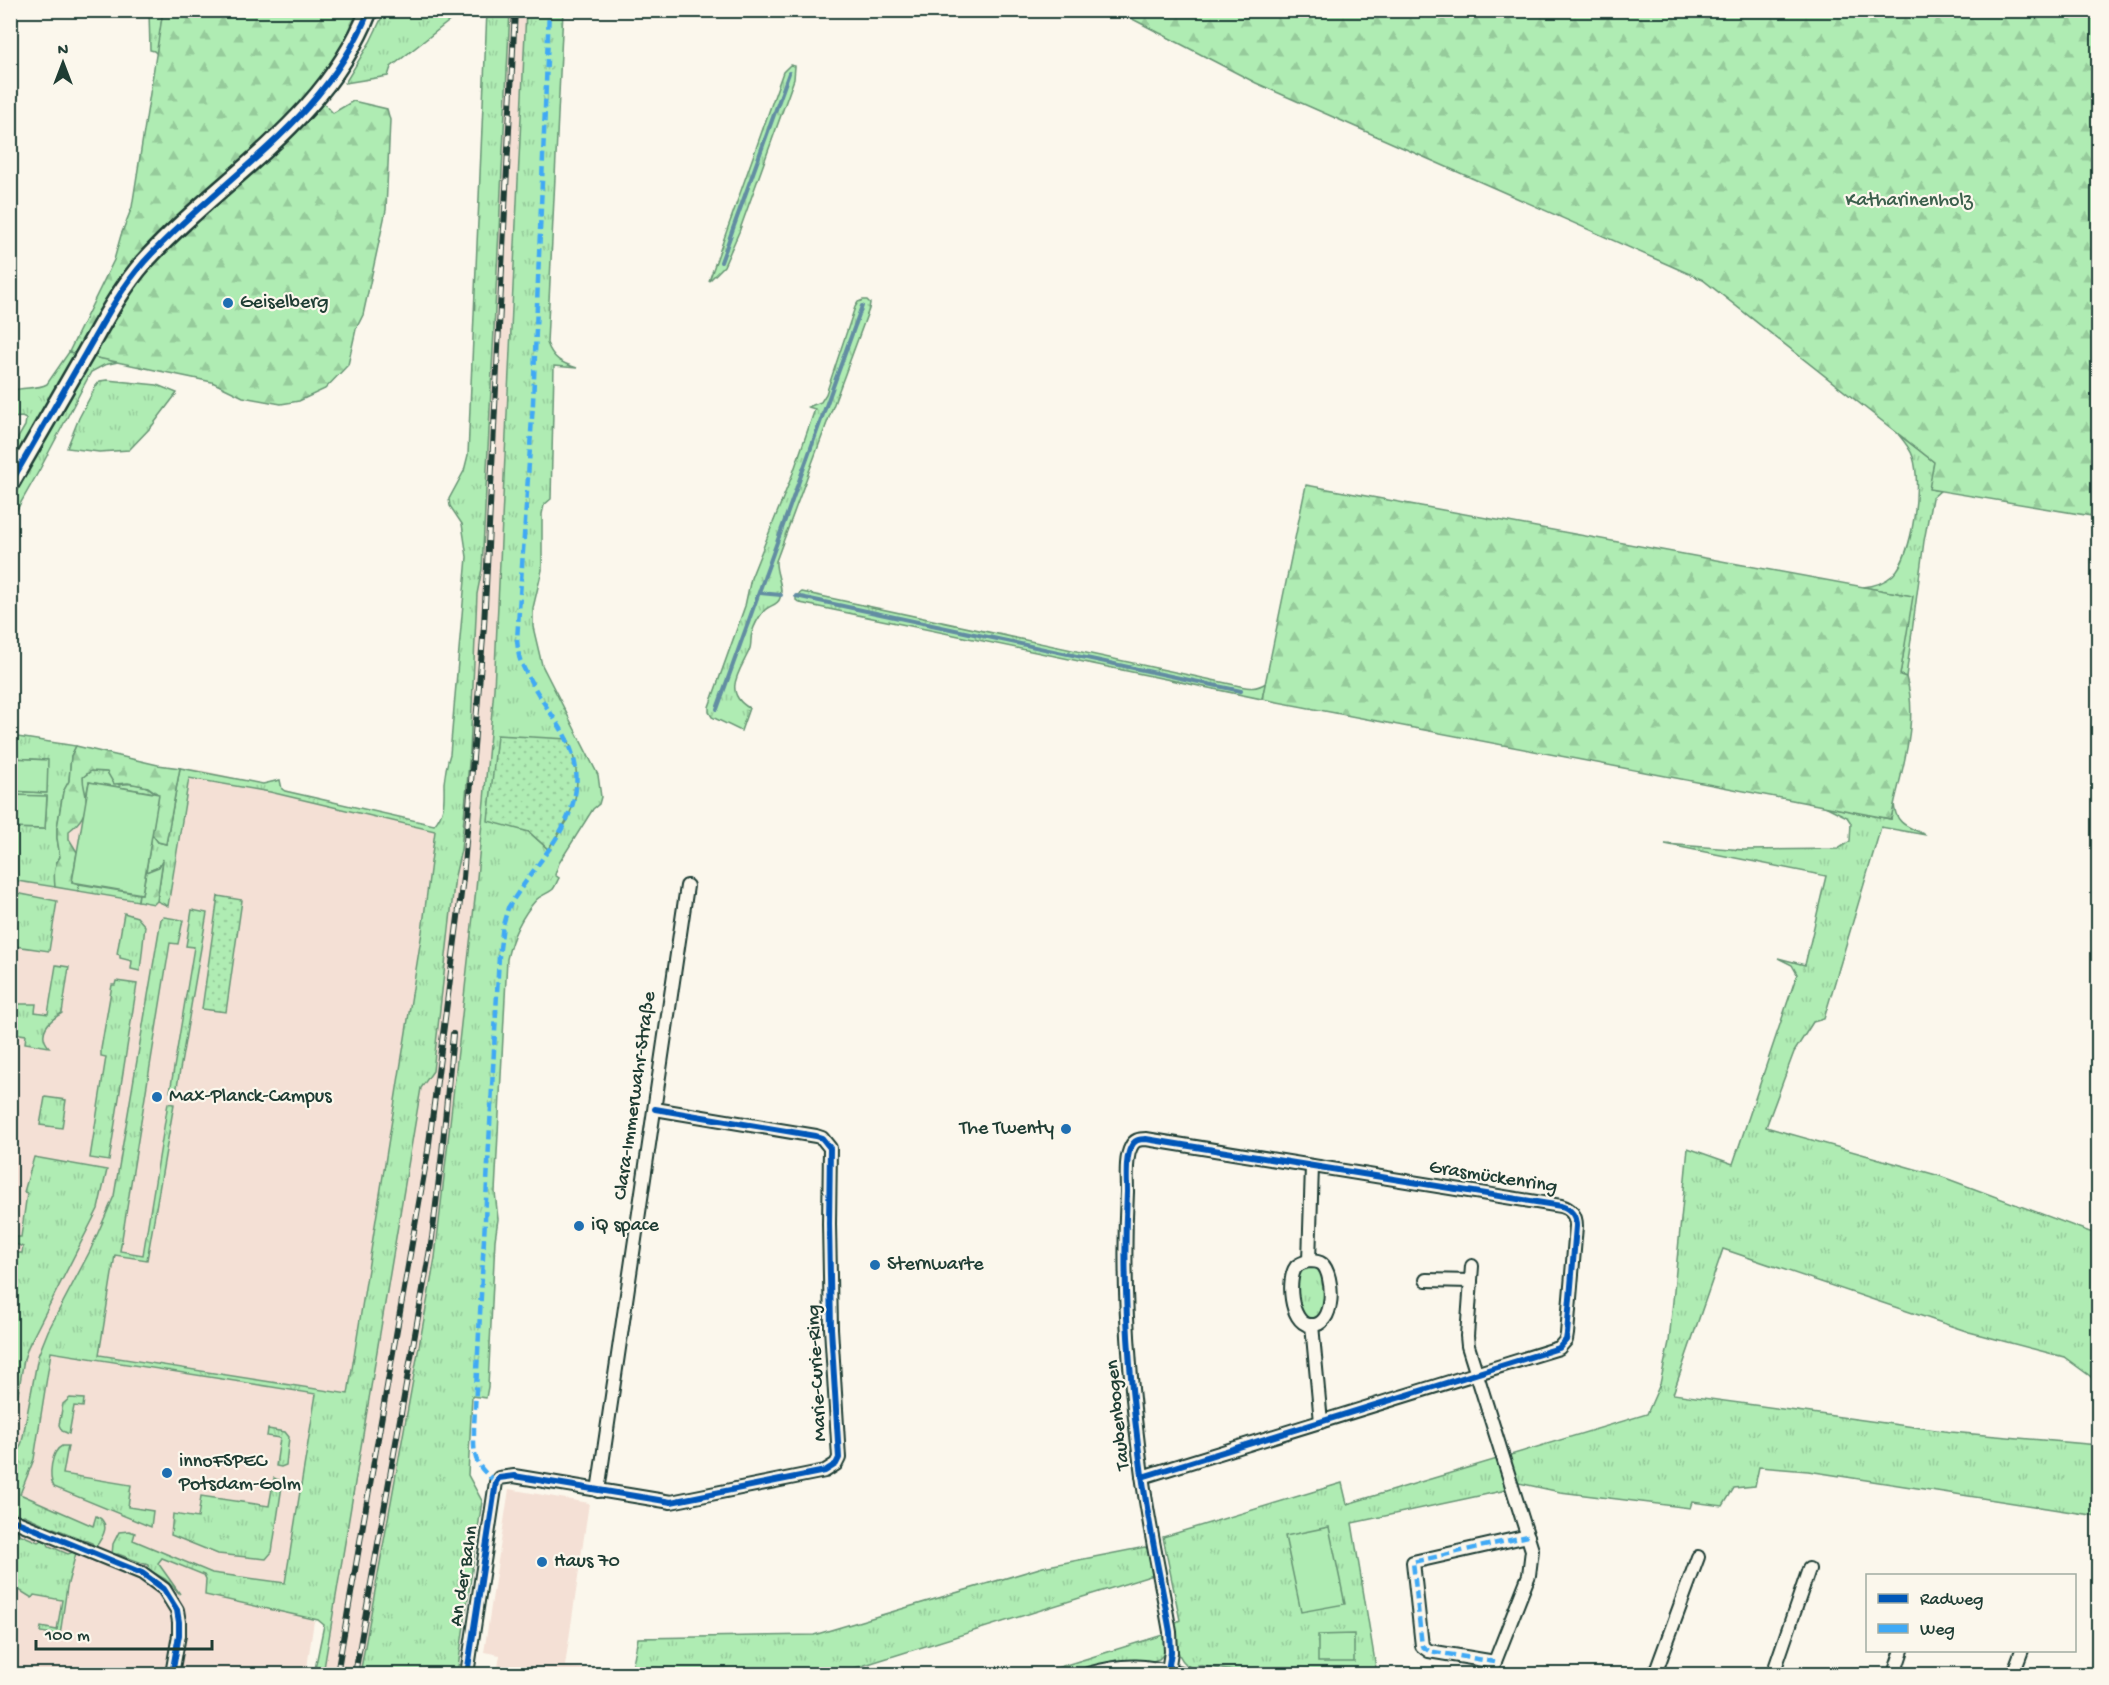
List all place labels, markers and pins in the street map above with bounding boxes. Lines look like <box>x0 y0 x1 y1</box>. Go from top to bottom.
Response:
place label: Geiselberg <box>240 292 329 315</box>
marker: Geiselberg <box>221 296 235 310</box>
place label: Max-Planck-Campus <box>169 1086 332 1109</box>
marker: Max-Planck-Campus <box>150 1090 164 1104</box>
place label: The Twenty <box>958 1118 1054 1141</box>
marker: The Twenty <box>1059 1122 1073 1136</box>
place label: iQ space <box>591 1215 660 1238</box>
marker: iQ space <box>572 1219 586 1233</box>
place label: Sternwarte <box>887 1254 984 1277</box>
marker: Sternwarte <box>868 1258 882 1272</box>
place label: innoFSPEC Potsdam-Golm <box>178 1451 301 1497</box>
marker: innoFSPEC Potsdam-Golm <box>160 1466 174 1480</box>
place label: Haus 70 <box>554 1551 620 1574</box>
marker: Haus 70 <box>535 1555 549 1569</box>

